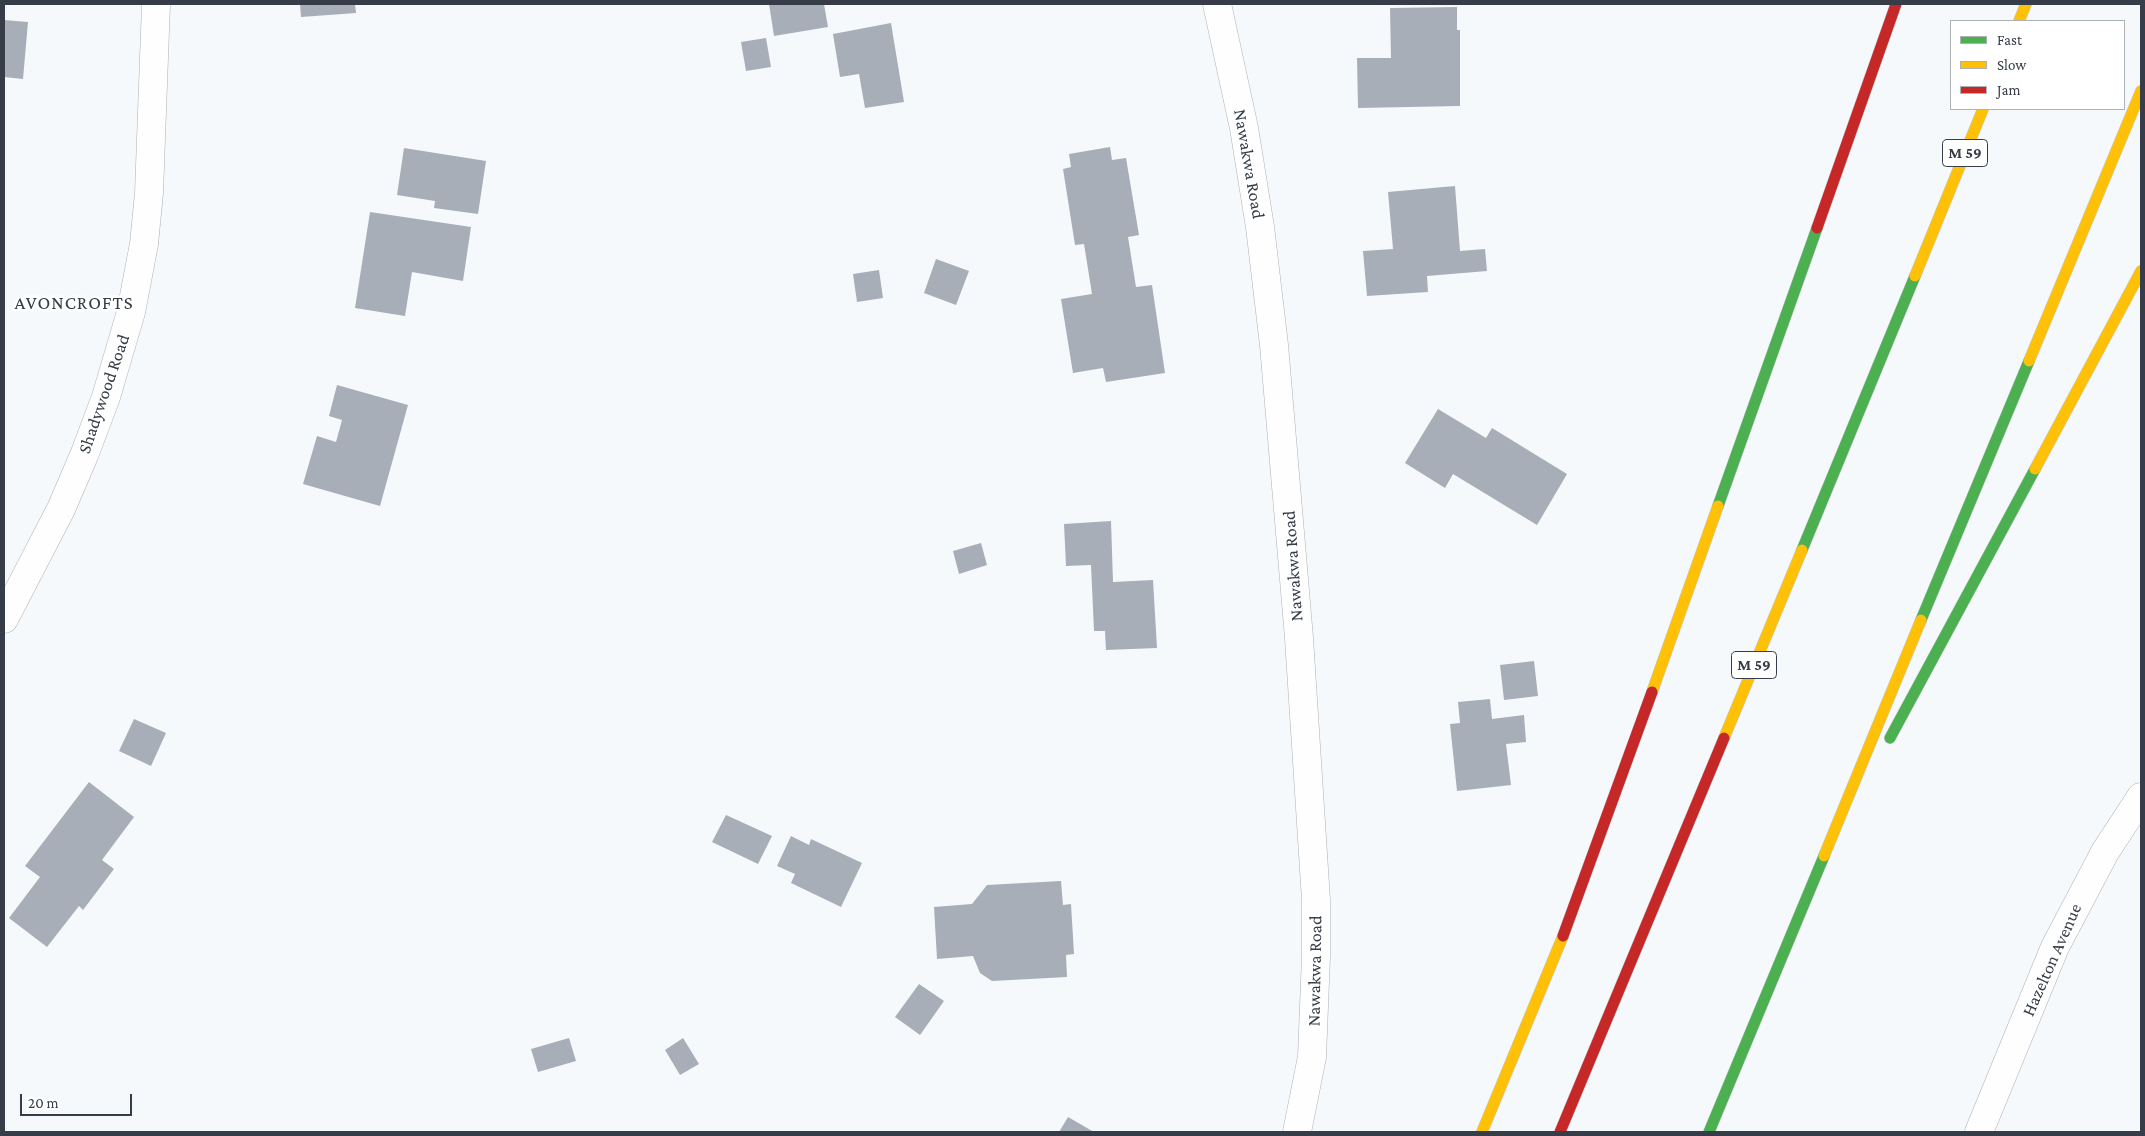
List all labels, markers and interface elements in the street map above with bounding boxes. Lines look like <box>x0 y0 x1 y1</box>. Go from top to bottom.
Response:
legend <box>1950 20 2125 110</box>
text: Fast <box>1997 32 2022 48</box>
text: Slow <box>1997 57 2026 73</box>
text: Jam <box>1997 82 2020 98</box>
street label: Nawakwa Road <box>1229 107 1269 221</box>
road number: M 59 <box>1942 140 1988 167</box>
district label: AVONCROFTS <box>13 292 135 314</box>
street label: Shadywood Road <box>74 332 134 456</box>
street label: Nawakwa Road <box>1278 510 1308 622</box>
road number: M 59 <box>1732 652 1776 678</box>
street label: Hazelton Avenue <box>2017 900 2087 1020</box>
street label: Nawakwa Road <box>1303 915 1327 1027</box>
scale bar <box>22 1084 135 1116</box>
text: 20 m <box>28 1095 59 1111</box>

